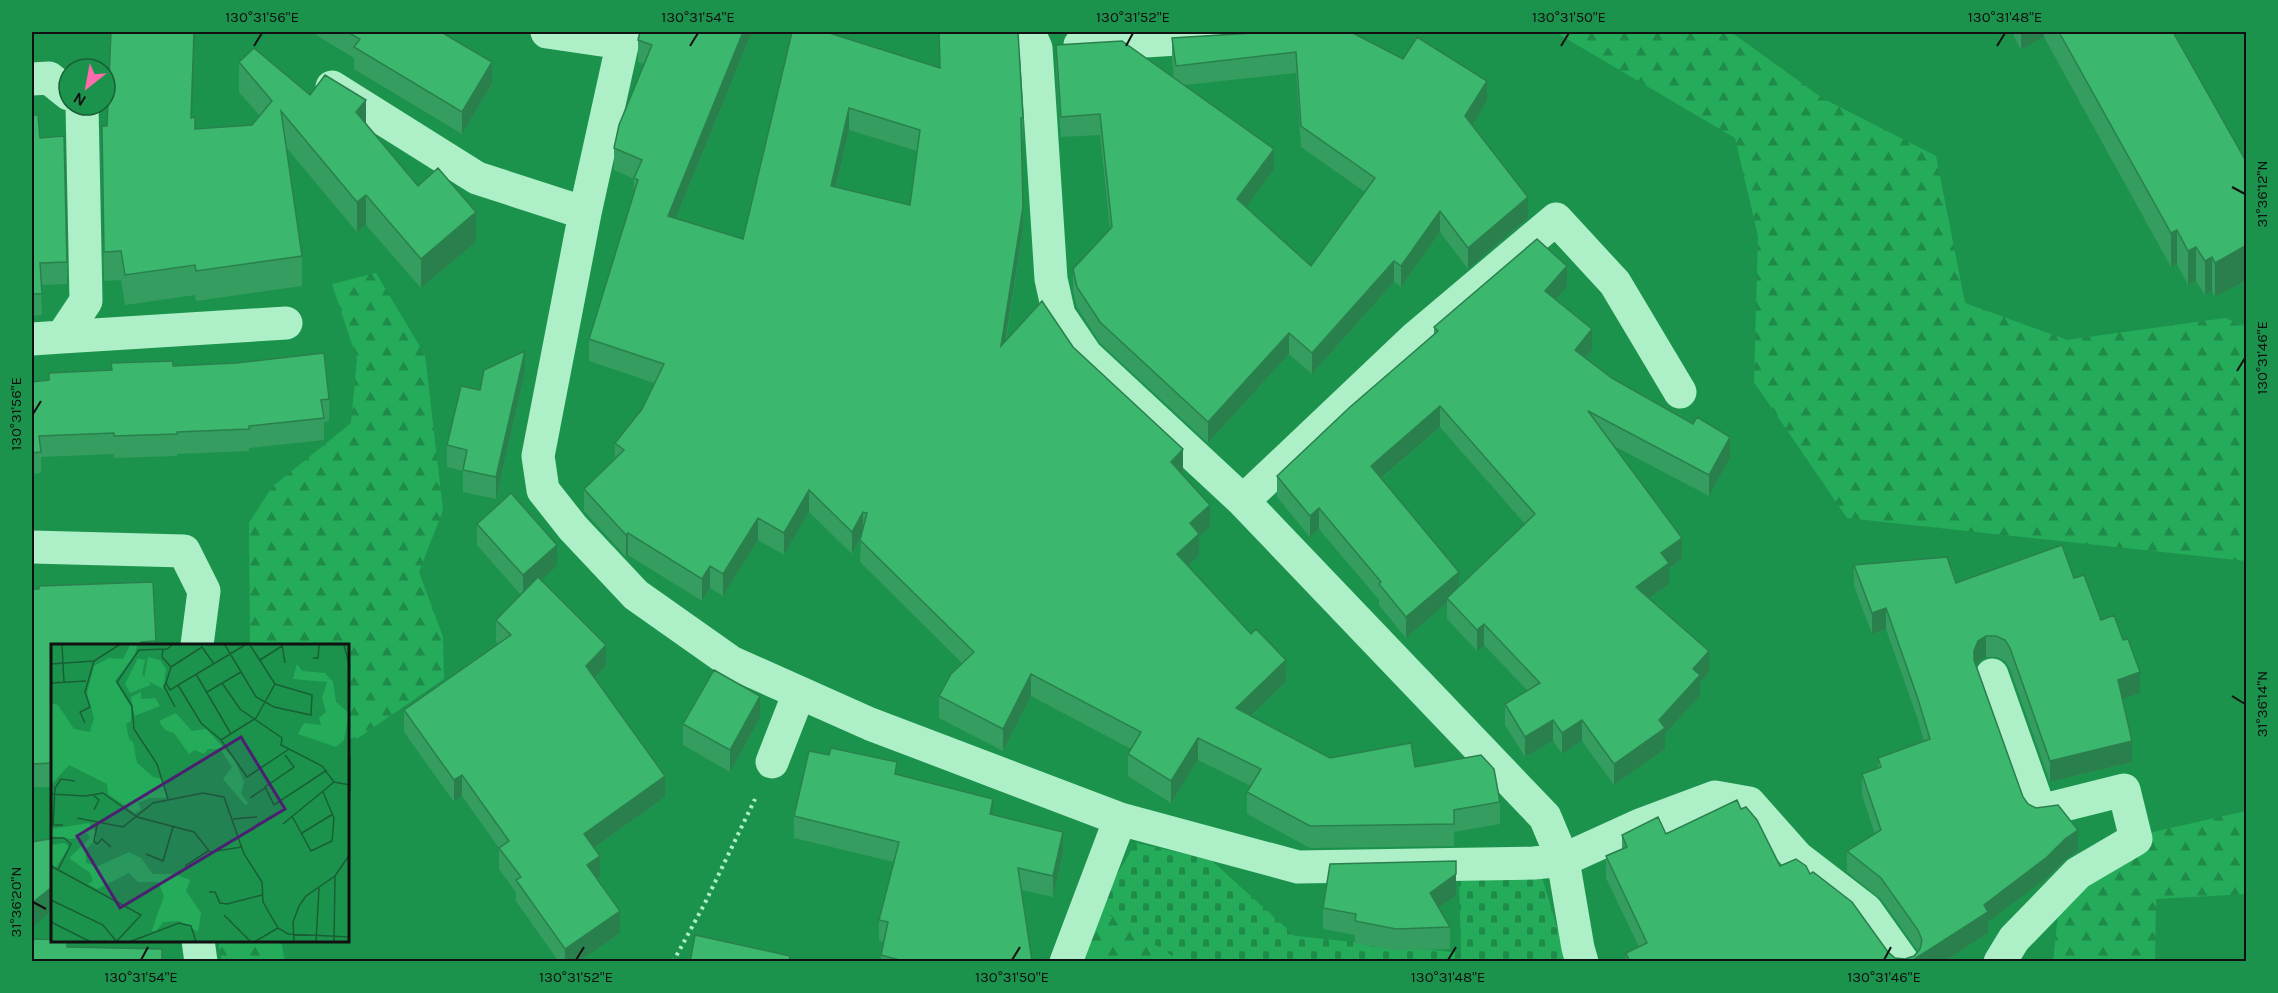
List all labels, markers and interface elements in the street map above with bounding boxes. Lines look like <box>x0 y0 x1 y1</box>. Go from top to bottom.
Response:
text: 130°31'56"E <box>225 8 299 26</box>
text: 130°31'54"E <box>661 8 735 26</box>
text: 130°31'52"E <box>1096 8 1170 26</box>
text: 130°31'50"E <box>1532 8 1606 26</box>
text: 130°31'48"E <box>1968 8 2042 26</box>
north arrow <box>57 57 117 117</box>
text: N <box>70 88 89 111</box>
text: 31°36'12"N <box>2253 161 2271 227</box>
text: 130°31'46"E <box>2253 321 2271 395</box>
text: 130°31'56"E <box>7 377 25 451</box>
inset map <box>51 644 350 942</box>
text: 31°36'14"N <box>2253 671 2271 737</box>
text: 31°36'20"N <box>7 867 25 937</box>
text: 130°31'54"E <box>104 968 178 986</box>
text: 130°31'52"E <box>539 968 613 986</box>
text: 130°31'50"E <box>975 968 1049 986</box>
text: 130°31'48"E <box>1411 968 1485 986</box>
text: 130°31'46"E <box>1847 968 1921 986</box>

